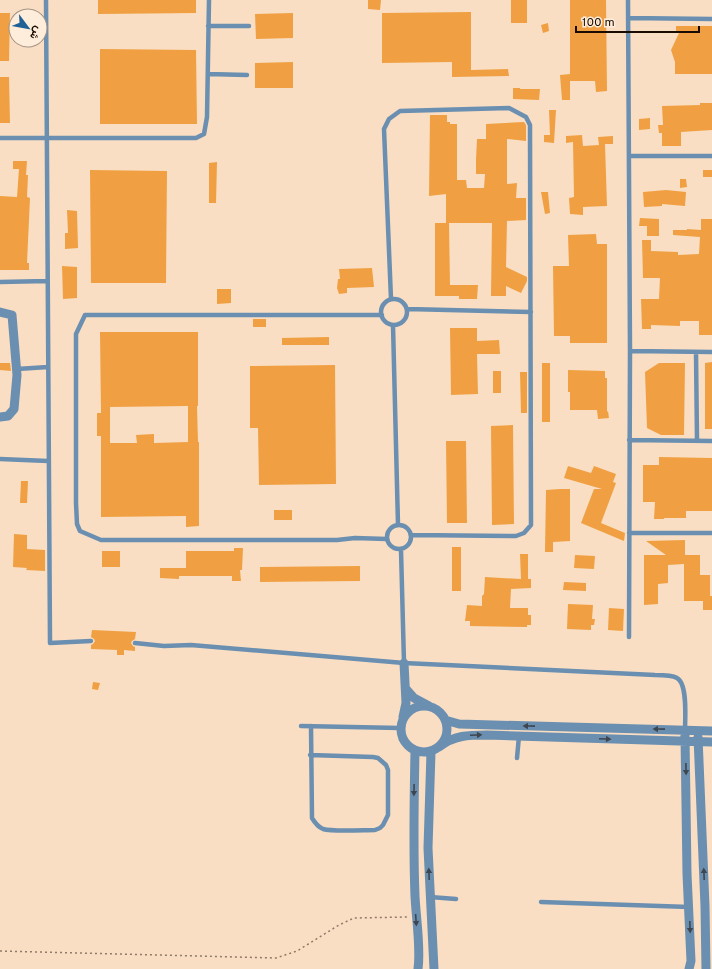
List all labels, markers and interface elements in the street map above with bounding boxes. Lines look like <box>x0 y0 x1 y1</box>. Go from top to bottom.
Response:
north arrow <box>8 8 48 48</box>
scale bar <box>576 8 699 34</box>
text: 100 m <box>582 15 615 31</box>
text: ش <box>26 23 45 42</box>
one-way arrow <box>522 723 535 729</box>
one-way arrow <box>653 726 665 733</box>
one-way arrow <box>470 732 483 738</box>
one-way arrow <box>599 735 612 742</box>
one-way arrow <box>683 763 689 776</box>
one-way arrow <box>411 784 417 797</box>
one-way arrow <box>426 867 432 880</box>
one-way arrow <box>701 867 707 880</box>
one-way arrow <box>412 914 419 926</box>
one-way arrow <box>686 921 693 933</box>

